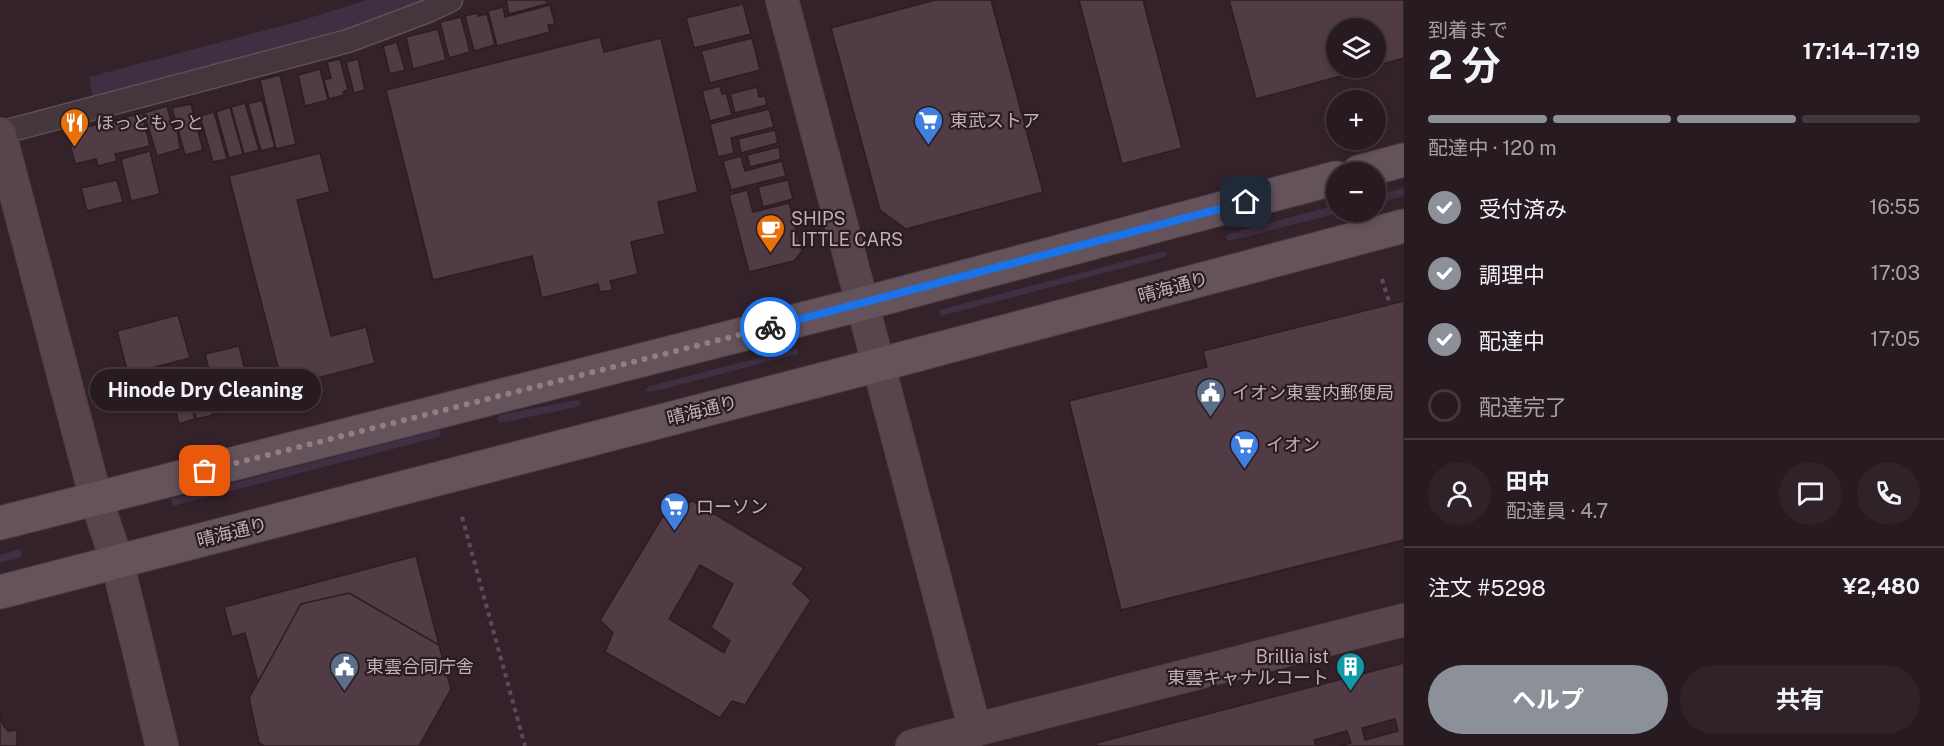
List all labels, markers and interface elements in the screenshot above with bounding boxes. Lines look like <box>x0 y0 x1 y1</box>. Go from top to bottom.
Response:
map controls <box>1326 18 1386 222</box>
button: layers <box>1326 18 1386 78</box>
text: 到着まで <box>1428 18 1508 42</box>
text: 17:14–17:19 <box>1802 38 1920 64</box>
text: 2 分 <box>1428 42 1501 88</box>
button: + <box>1326 90 1386 150</box>
supermarket icon: 東武ストア <box>913 104 945 146</box>
restaurant icon: ほっともっと <box>59 106 91 148</box>
place label: 東武ストア <box>950 110 1040 131</box>
place label: ほっともっと <box>96 112 204 133</box>
text: 配達中 · 120 m <box>1428 136 1557 160</box>
button: − <box>1326 162 1386 222</box>
pin <box>1220 176 1271 227</box>
icon: home <box>1229 185 1262 218</box>
icon: check <box>1428 191 1461 224</box>
text: 16:55 <box>1869 195 1920 219</box>
text: 受付済み <box>1479 196 1567 222</box>
place label: SHIPS LITTLE CARS <box>791 208 903 250</box>
cafe icon: SHIPS LITTLE CARS <box>754 212 786 254</box>
icon: check <box>1428 257 1461 290</box>
text: 17:03 <box>1871 261 1920 285</box>
text: 調理中 <box>1479 262 1545 288</box>
street label: 晴海通り <box>1136 268 1210 306</box>
courier <box>740 297 800 357</box>
icon: bike <box>754 311 787 344</box>
icon: check <box>1428 323 1461 356</box>
text: 17:05 <box>1870 327 1920 351</box>
text: 配達中 <box>1479 328 1545 354</box>
callout: Hinode Dry Cleaning <box>89 369 320 411</box>
public building icon: イオン東雲内郵便局 <box>1195 376 1227 418</box>
text: Hinode Dry Cleaning <box>108 378 303 402</box>
place label: イオン東雲内郵便局 <box>1232 382 1394 403</box>
street label: 晴海通り <box>665 391 739 429</box>
text: 配達完了 <box>1479 394 1567 420</box>
supermarket icon: イオン <box>1229 428 1261 470</box>
place label: イオン <box>1266 434 1320 455</box>
pin <box>179 445 230 496</box>
icon: bag <box>188 454 221 487</box>
button: person <box>1428 462 1491 525</box>
button: chat <box>1779 462 1842 525</box>
button: phone <box>1857 462 1920 525</box>
text: 田中 <box>1506 468 1550 494</box>
supermarket icon: ローソン <box>659 490 691 532</box>
place label: ローソン <box>696 496 768 517</box>
text: 配達員 · 4.7 <box>1506 499 1608 523</box>
street label: 晴海通り <box>195 513 269 551</box>
text: ¥2,480 <box>1842 573 1920 599</box>
text: 注文 #5298 <box>1428 575 1546 601</box>
place label: Brillia ist 東雲キャナルコート <box>1167 646 1329 688</box>
public building icon: 東雲合同庁舎 <box>329 650 361 692</box>
building icon: Brillia ist 東雲キャナルコート <box>1334 650 1366 692</box>
place label: 東雲合同庁舎 <box>366 656 474 677</box>
button: ヘルプ <box>1428 665 1668 734</box>
button: 共有 <box>1680 665 1920 734</box>

